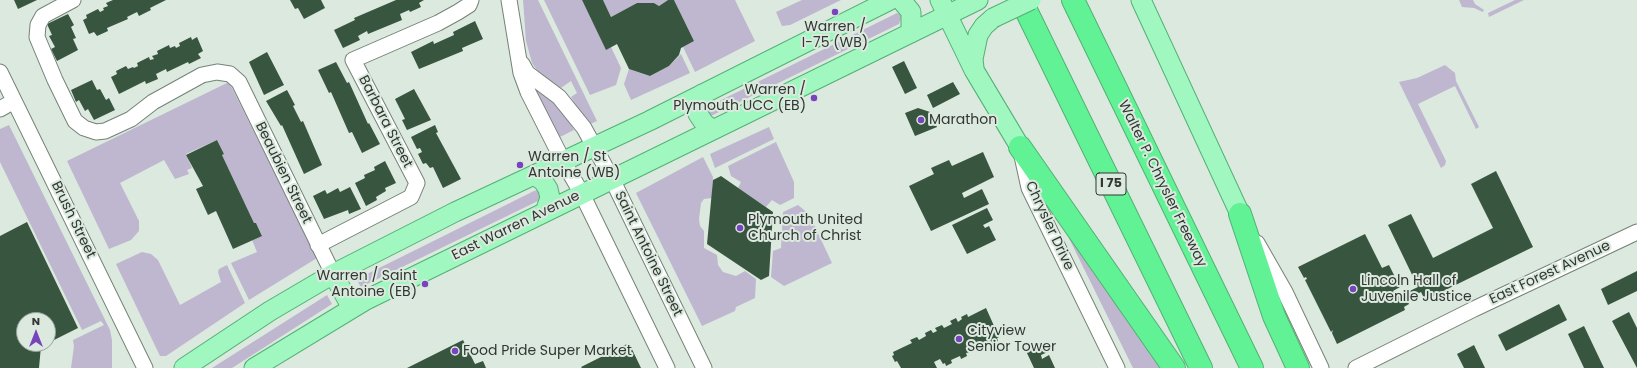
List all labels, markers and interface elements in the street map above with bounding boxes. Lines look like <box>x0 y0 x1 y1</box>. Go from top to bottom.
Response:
marker: Warren / I-75 (WB) <box>830 7 840 17</box>
place label: Warren / I-75 (WB) <box>802 19 868 52</box>
street label: Barbara Street <box>354 73 416 171</box>
place label: Warren / Plymouth UCC (EB) <box>673 82 806 114</box>
marker: Warren / Plymouth UCC (EB) <box>809 93 819 103</box>
street label: Walter P. Chrysler Freeway <box>1114 98 1210 270</box>
place label: Marathon <box>929 112 997 128</box>
marker: Marathon <box>916 115 926 125</box>
street label: Beaubien Street <box>251 119 315 227</box>
place label: Warren / St Antoine (WB) <box>528 149 620 182</box>
marker: Warren / St Antoine (WB) <box>515 160 525 170</box>
road number: I 75 <box>1096 173 1126 195</box>
street label: Brush Street <box>47 179 99 261</box>
street label: Chrysler Drive <box>1021 179 1077 273</box>
street label: East Warren Avenue <box>449 188 583 264</box>
street label: Saint Antoine Street <box>610 189 686 319</box>
place label: Plymouth United Church of Christ <box>748 212 863 244</box>
marker: Plymouth United Church of Christ <box>735 223 745 233</box>
street label: East Forest Avenue <box>1487 238 1613 308</box>
place label: Warren / Saint Antoine (EB) <box>316 268 417 300</box>
place label: Lincoln Hall of Juvenile Justice <box>1361 273 1472 306</box>
marker: Warren / Saint Antoine (EB) <box>420 279 430 289</box>
marker: Lincoln Hall of Juvenile Justice <box>1348 284 1358 294</box>
north arrow <box>16 312 56 352</box>
text: N <box>32 313 40 329</box>
place label: Cityview Senior Tower <box>967 323 1056 356</box>
marker: Cityview Senior Tower <box>954 334 964 344</box>
place label: Food Pride Super Market <box>463 343 632 359</box>
marker: Food Pride Super Market <box>450 346 460 356</box>

